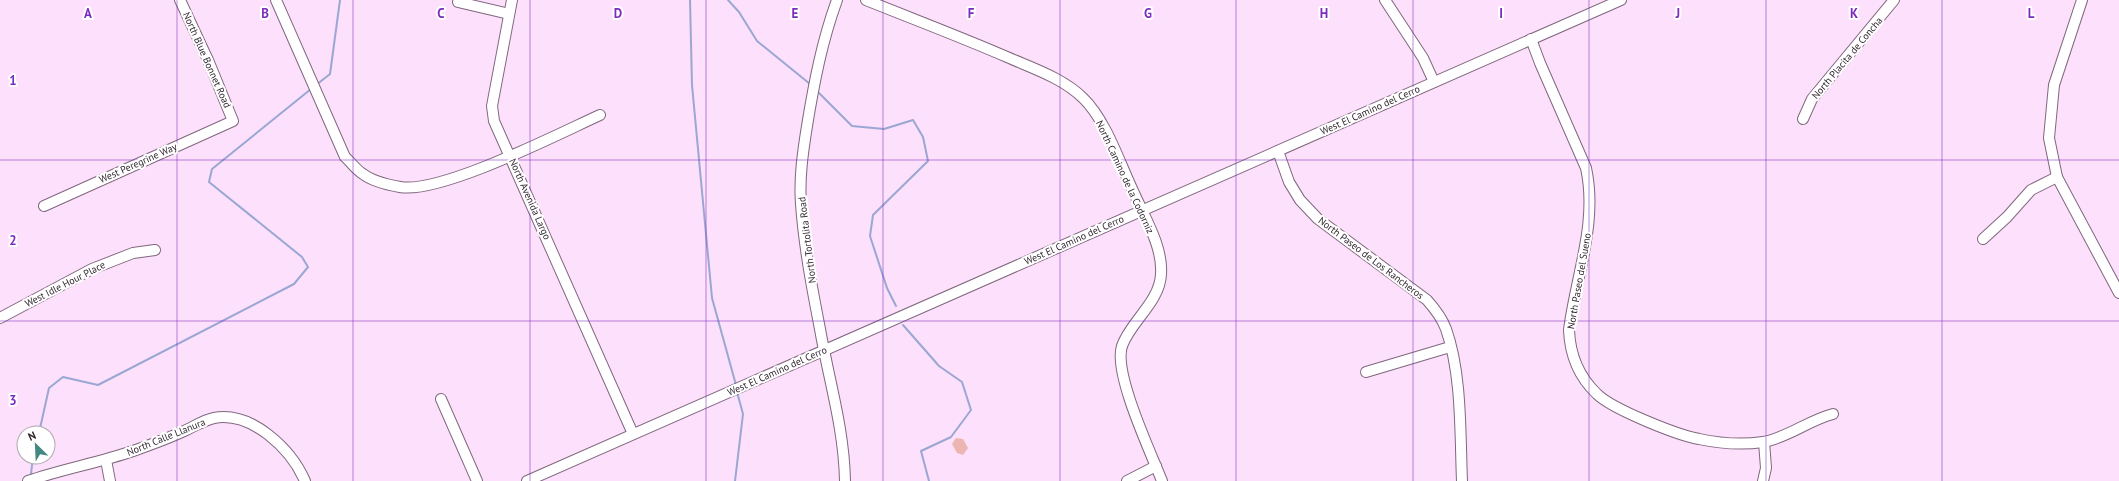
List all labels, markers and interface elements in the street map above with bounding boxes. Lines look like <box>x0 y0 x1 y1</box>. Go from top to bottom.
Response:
text: A <box>84 5 92 22</box>
text: B <box>261 5 269 22</box>
text: C <box>437 5 445 22</box>
text: D <box>614 5 622 22</box>
text: E <box>792 5 799 22</box>
text: F <box>968 5 975 22</box>
text: G <box>1144 5 1152 22</box>
text: H <box>1320 5 1328 22</box>
text: I <box>1499 5 1503 22</box>
text: J <box>1675 5 1680 22</box>
text: K <box>1850 5 1858 22</box>
text: L <box>2028 5 2035 22</box>
street label: North Blue Bonnet Road <box>180 10 234 110</box>
street label: North Placita de Concha <box>1809 14 1885 102</box>
text: 1 <box>9 72 17 89</box>
street label: West El Camino del Cerro <box>1318 82 1422 138</box>
street label: North Camino de la Codorniz <box>1093 118 1157 236</box>
street label: West Peregrine Way <box>97 140 179 186</box>
street label: North Avenida Largo <box>506 156 554 242</box>
street label: North Tortolita Road <box>795 196 819 284</box>
street label: West El Camino del Cerro <box>1022 212 1126 268</box>
street label: North Paseo de Los Rancheros <box>1316 214 1426 302</box>
text: 2 <box>9 232 17 249</box>
street label: North Paseo del Sueno <box>1564 232 1594 330</box>
street label: West Idle Hour Place <box>23 258 107 310</box>
street label: West El Camino del Cerro <box>725 343 829 399</box>
text: 3 <box>9 392 17 409</box>
street label: North Calle Llanura <box>125 415 207 459</box>
north arrow <box>16 425 56 465</box>
text: N <box>26 428 38 444</box>

